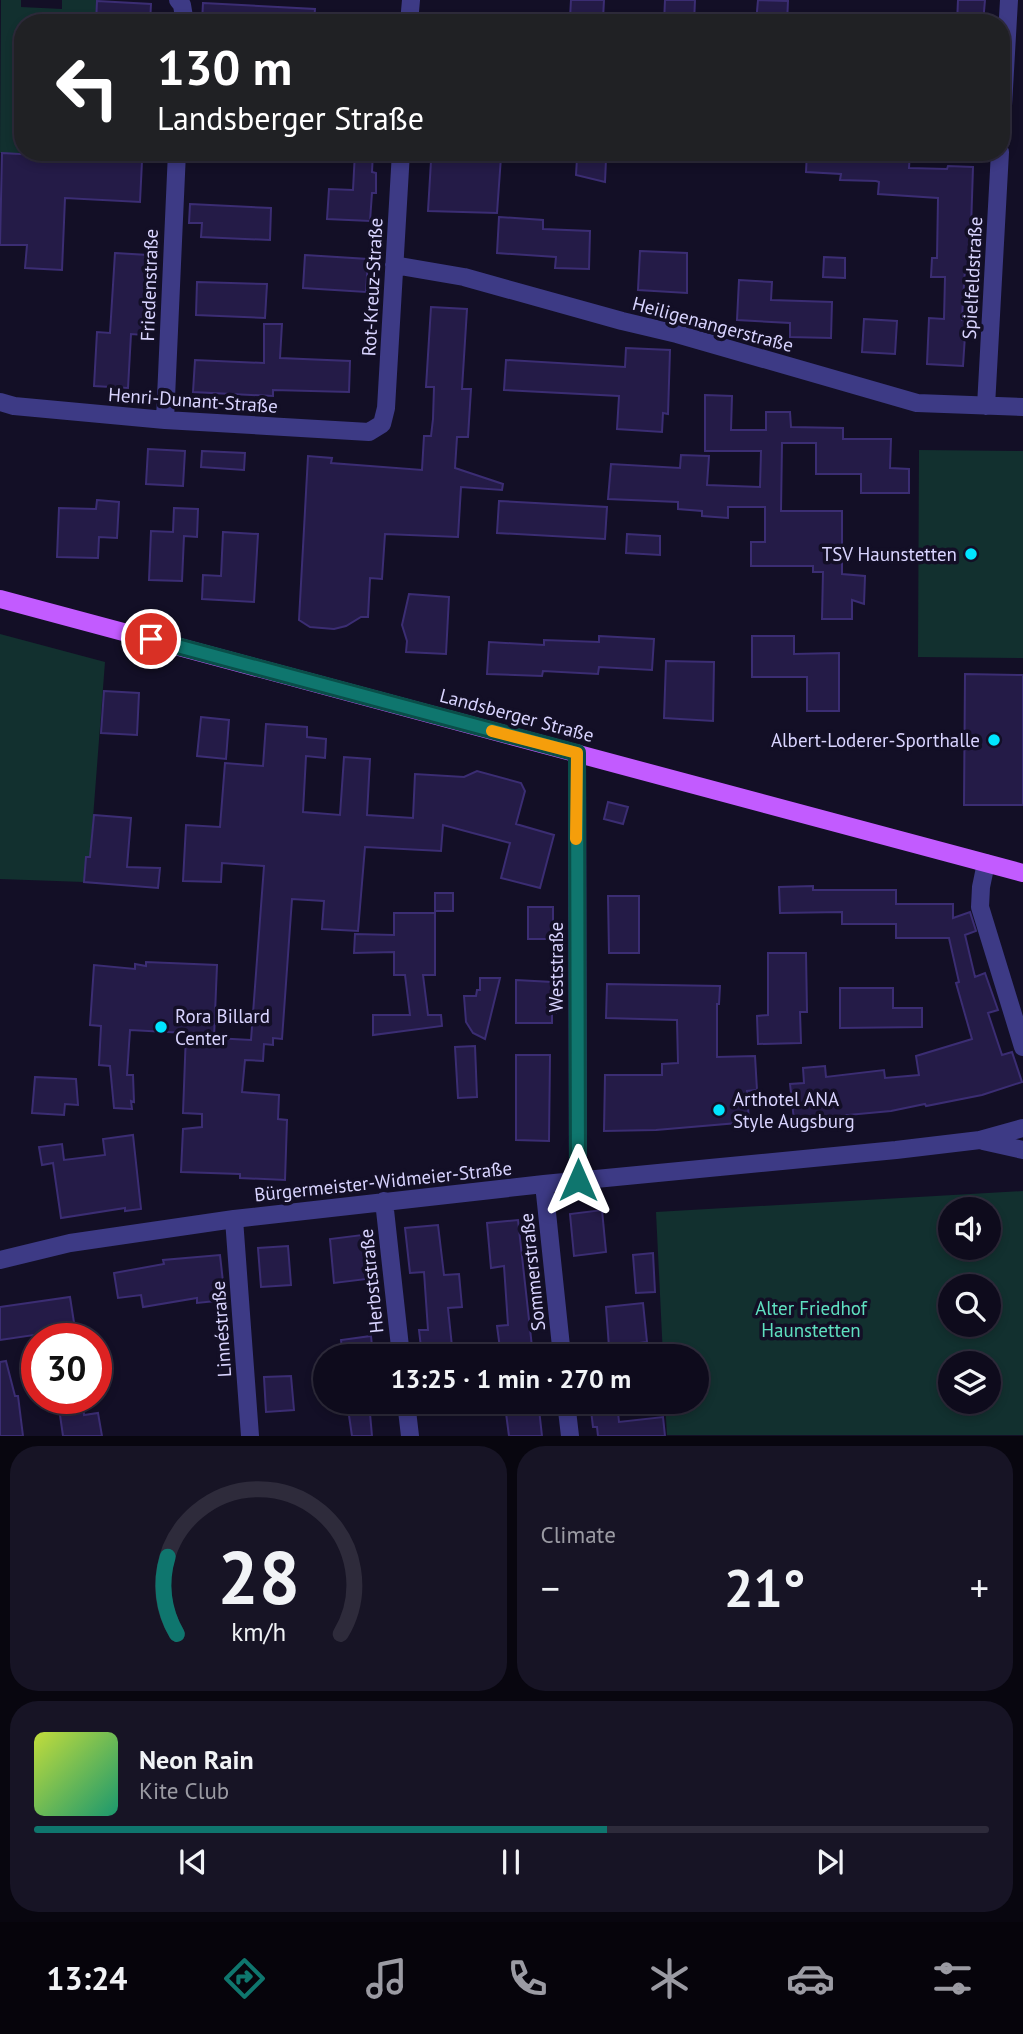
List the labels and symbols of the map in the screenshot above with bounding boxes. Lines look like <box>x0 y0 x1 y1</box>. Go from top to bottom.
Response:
street label: Spielfeldstraße <box>957 216 987 340</box>
street label: Rot-Kreuz-Straße <box>356 217 388 357</box>
street label: Friedenstraße <box>135 228 163 342</box>
street label: Heiligenangerstraße <box>630 291 796 357</box>
street label: Henri-Dunant-Straße <box>107 382 279 418</box>
place label: TSV Haunstetten <box>822 542 957 566</box>
marker: TSV Haunstetten <box>963 546 979 562</box>
pin <box>121 609 181 669</box>
street label: Landsberger Straße <box>437 683 597 747</box>
place label: Albert-Loderer-Sporthalle <box>771 728 980 752</box>
marker: Albert-Loderer-Sporthalle <box>986 732 1002 748</box>
street label: Weststraße <box>544 922 568 1012</box>
place label: Rora Billard Center <box>175 1004 270 1050</box>
marker: Rora Billard Center <box>153 1019 169 1035</box>
place label: Arthotel ANA Style Augsburg <box>733 1087 855 1133</box>
marker: Arthotel ANA Style Augsburg <box>711 1102 727 1118</box>
position arrow <box>541 1143 615 1217</box>
street label: Bürgermeister-Widmeier-Straße <box>253 1156 513 1206</box>
street label: Sommerstraße <box>514 1212 550 1332</box>
street label: Herbststraße <box>354 1228 388 1334</box>
street label: Linnéstraße <box>206 1280 236 1378</box>
park label: Alter Friedhof Haunstetten <box>755 1296 868 1342</box>
speed limit sign: 30 <box>21 1323 112 1414</box>

